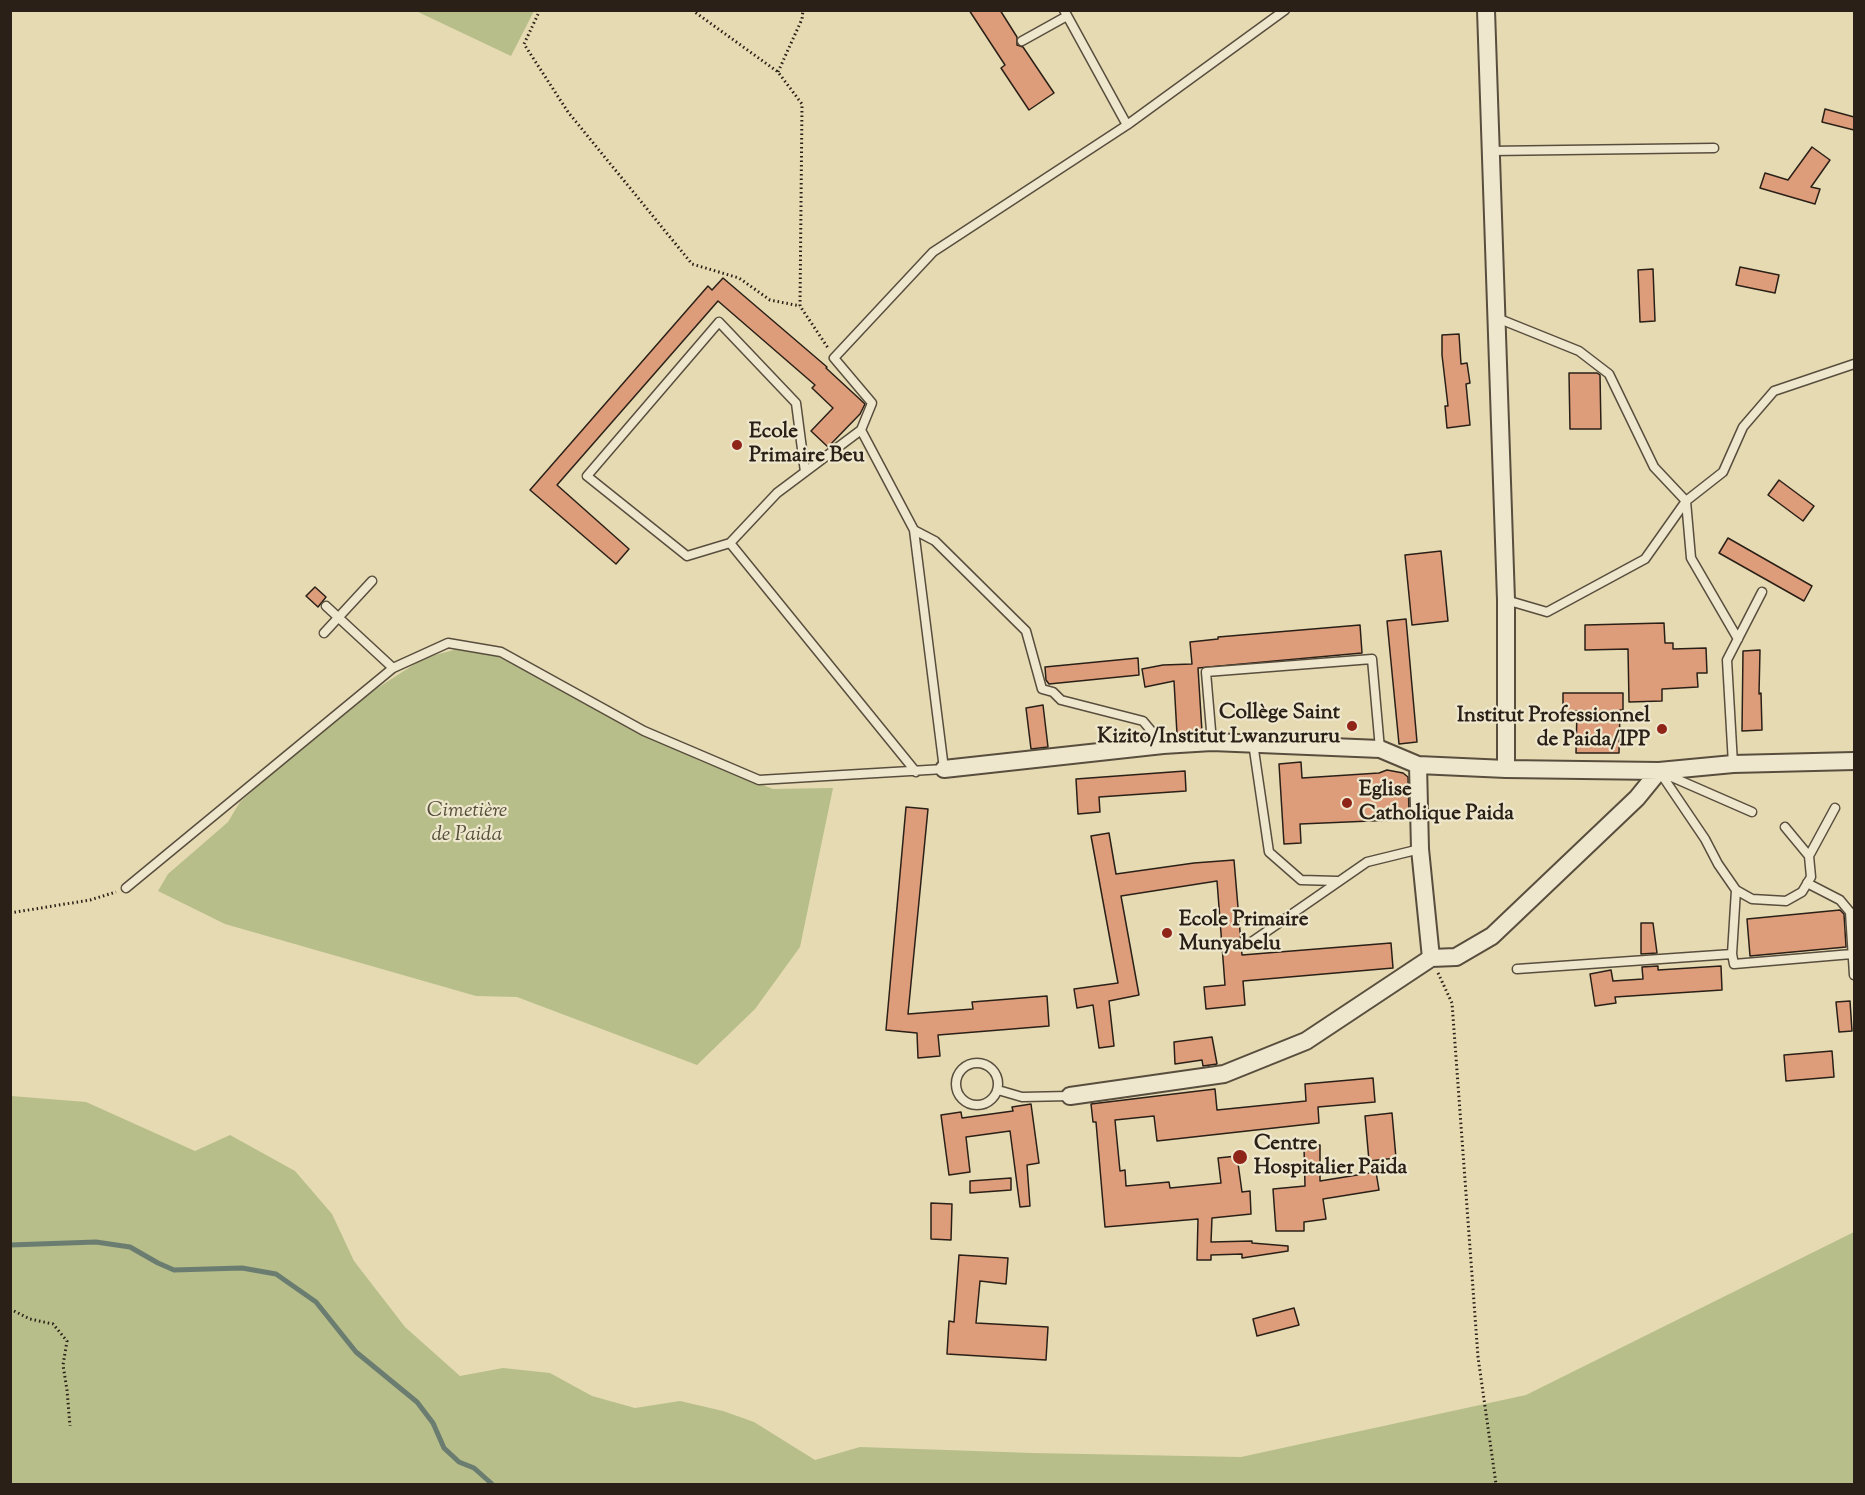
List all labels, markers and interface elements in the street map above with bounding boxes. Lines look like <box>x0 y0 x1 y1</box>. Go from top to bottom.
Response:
place label: Ecole Primaire Beu <box>749 420 865 470</box>
marker: Ecole Primaire Beu <box>730 438 744 452</box>
place label: Collège Saint Kizito/Institut Lwanzururu <box>1097 701 1340 751</box>
place label: Institut Professionnel de Paida/IPP <box>1457 704 1650 754</box>
marker: Collège Saint Kizito/Institut Lwanzururu <box>1345 719 1359 733</box>
marker: Institut Professionnel de Paida/IPP <box>1655 722 1669 736</box>
place label: Eglise Catholique Paida <box>1359 778 1514 828</box>
marker: Eglise Catholique Paida <box>1340 796 1354 810</box>
park label: Cimetière de Paida <box>427 799 507 849</box>
place label: Ecole Primaire Munyabelu <box>1179 908 1308 958</box>
marker: Ecole Primaire Munyabelu <box>1160 926 1174 940</box>
place label: Centre Hospitalier Paida <box>1254 1132 1407 1182</box>
marker: Centre Hospitalier Paida <box>1231 1148 1249 1166</box>

